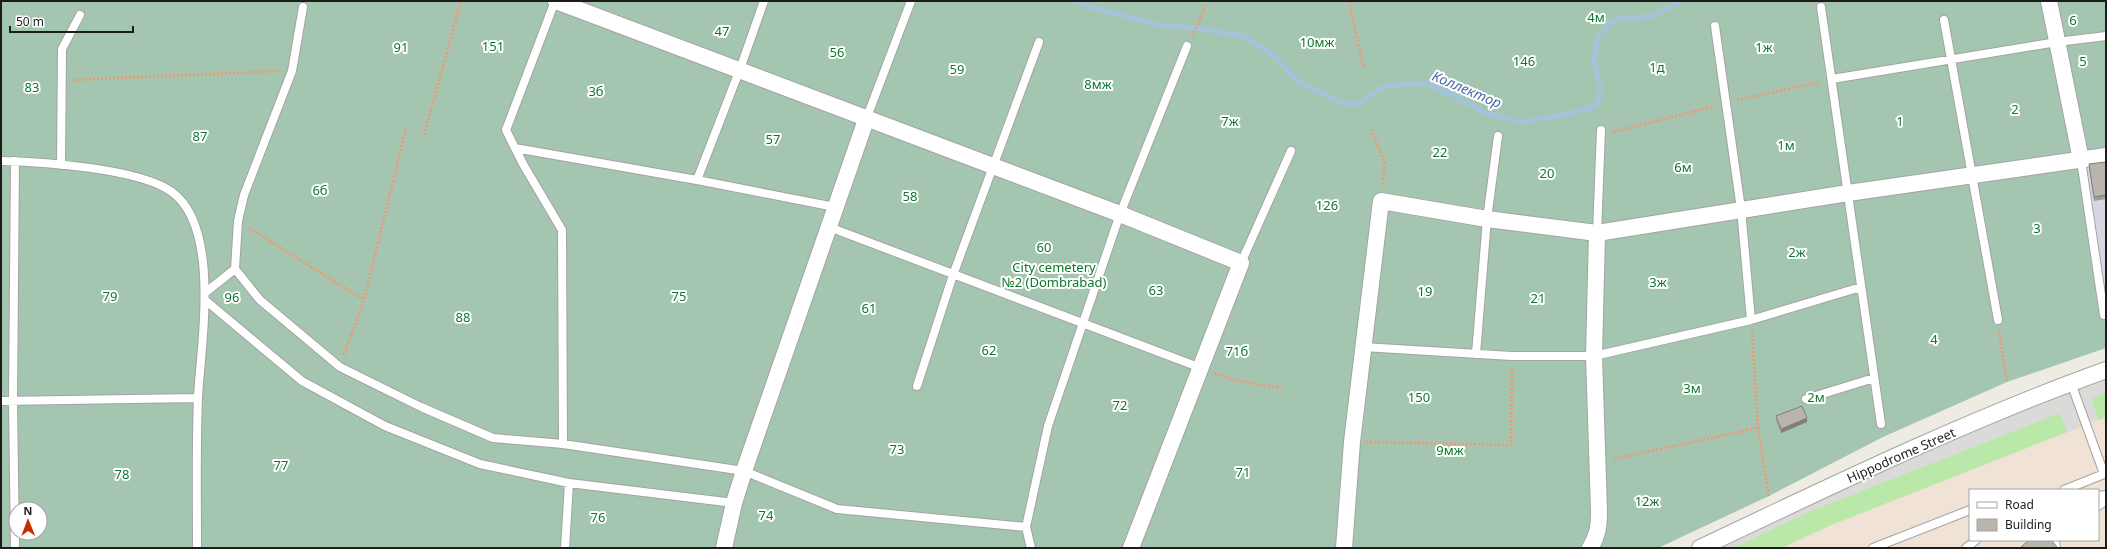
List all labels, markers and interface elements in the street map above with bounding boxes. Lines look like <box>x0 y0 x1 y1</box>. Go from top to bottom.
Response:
scale bar <box>10 8 133 34</box>
park label: 4м <box>1587 8 1605 26</box>
park label: 6 <box>2069 11 2077 29</box>
text: 50 m <box>16 13 44 30</box>
park label: 47 <box>715 22 729 40</box>
park label: 10мж <box>1300 33 1334 51</box>
park label: 151 <box>482 37 504 55</box>
park label: 91 <box>394 38 408 56</box>
park label: 1ж <box>1755 38 1773 56</box>
park label: 56 <box>830 43 844 61</box>
park label: 146 <box>1513 52 1535 70</box>
park label: 5 <box>2079 52 2087 70</box>
park label: 1д <box>1649 58 1665 76</box>
park label: 59 <box>950 60 964 78</box>
water label: Коллектор <box>1430 66 1504 112</box>
park label: 8мж <box>1084 75 1112 93</box>
park label: 83 <box>25 78 39 96</box>
park label: 3б <box>588 82 604 100</box>
park label: 2 <box>2011 100 2019 118</box>
park label: 7ж <box>1221 112 1239 130</box>
park label: 1 <box>1896 112 1904 130</box>
park label: 87 <box>193 127 207 145</box>
park label: 57 <box>766 130 780 148</box>
park label: 1м <box>1777 136 1795 154</box>
park label: 22 <box>1433 143 1447 161</box>
park label: 6м <box>1674 158 1692 176</box>
park label: 20 <box>1540 164 1554 182</box>
park label: 6б <box>312 181 328 199</box>
park label: 58 <box>903 187 917 205</box>
park label: 126 <box>1316 196 1338 214</box>
park label: 3 <box>2033 219 2041 237</box>
park label: 60 <box>1037 238 1051 256</box>
park label: 2ж <box>1788 243 1806 261</box>
park label: City cemetery №2 (Dombrabad) <box>1001 258 1107 291</box>
park label: 3ж <box>1649 273 1667 291</box>
park label: 63 <box>1149 281 1163 299</box>
park label: 19 <box>1418 282 1432 300</box>
park label: 79 <box>103 287 117 305</box>
park label: 75 <box>672 287 686 305</box>
park label: 96 <box>225 288 239 306</box>
park label: 21 <box>1531 289 1545 307</box>
park label: 61 <box>862 299 876 317</box>
park label: 88 <box>456 308 470 326</box>
park label: 4 <box>1930 330 1938 348</box>
park label: 62 <box>982 341 996 359</box>
park label: 71б <box>1226 342 1249 360</box>
park label: 3м <box>1683 379 1701 397</box>
park label: 150 <box>1408 388 1430 406</box>
park label: 2м <box>1807 388 1825 406</box>
park label: 72 <box>1113 396 1127 414</box>
street label: Hippodrome Street <box>1844 423 1958 487</box>
park label: 73 <box>890 440 904 458</box>
park label: 9мж <box>1436 441 1464 459</box>
park label: 77 <box>274 456 288 474</box>
park label: 71 <box>1236 463 1250 481</box>
park label: 78 <box>115 465 129 483</box>
legend <box>1969 489 2099 541</box>
park label: 12ж <box>1635 492 1659 510</box>
text: Road <box>2005 496 2034 513</box>
north arrow <box>8 501 48 541</box>
text: N <box>23 503 32 518</box>
park label: 74 <box>759 506 774 524</box>
park label: 76 <box>591 508 605 526</box>
text: Building <box>2005 516 2052 533</box>

